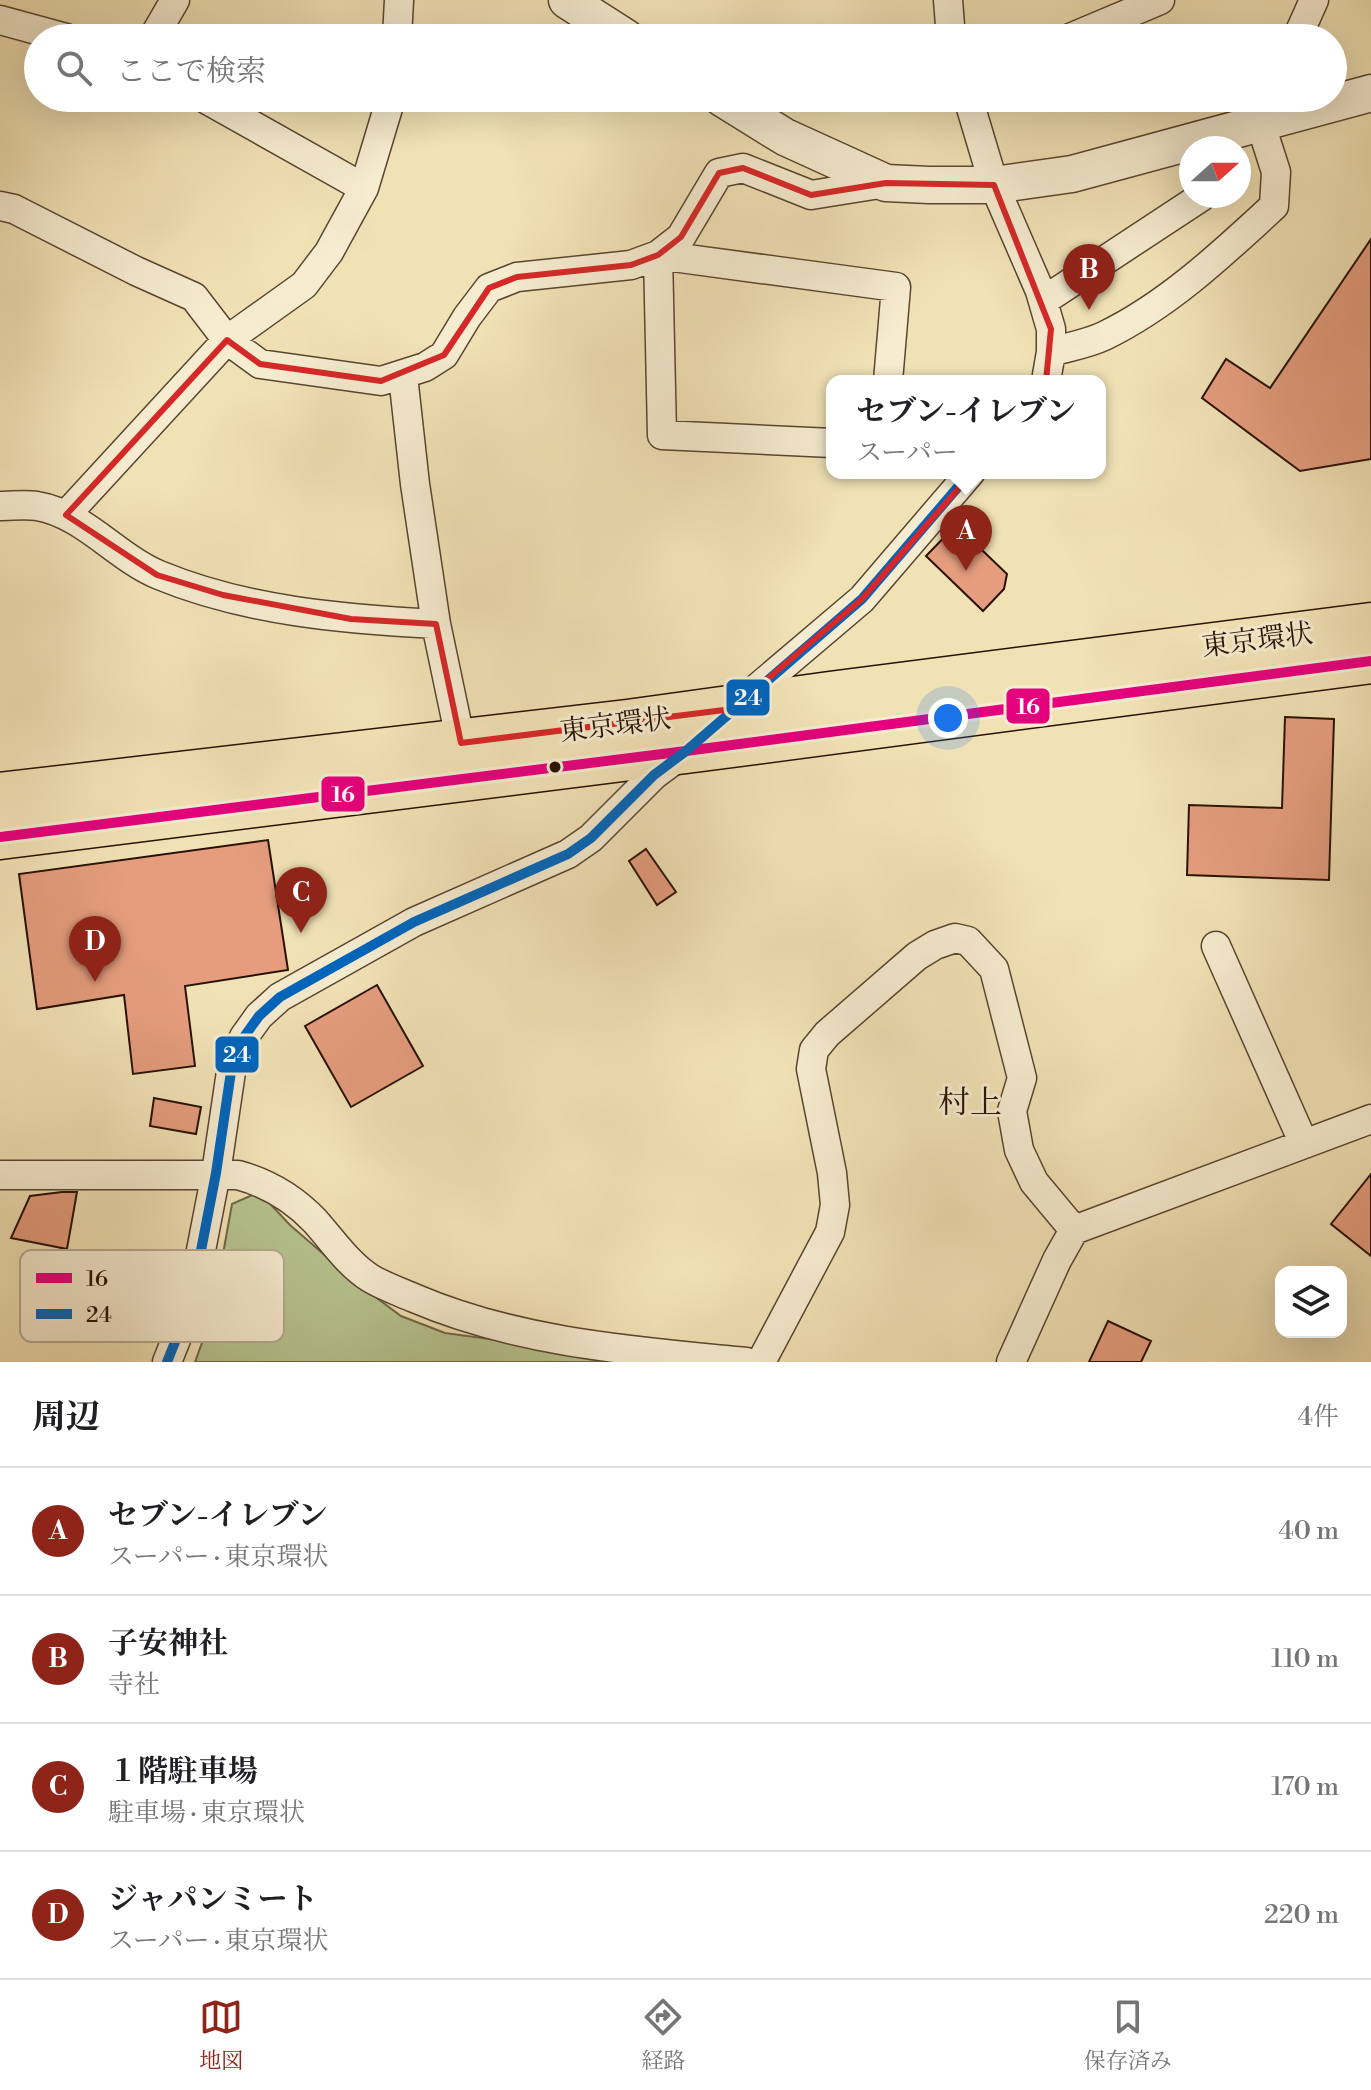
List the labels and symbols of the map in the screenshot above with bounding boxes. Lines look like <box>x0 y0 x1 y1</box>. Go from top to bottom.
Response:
north arrow <box>1179 136 1251 208</box>
pin: B <box>1063 244 1115 310</box>
pin: A <box>940 505 992 571</box>
street label: 東京環状 <box>1199 616 1315 665</box>
line badge: 24 <box>725 678 771 717</box>
text: 24 <box>734 685 762 712</box>
line badge: 16 <box>1005 687 1051 725</box>
text: 16 <box>1016 694 1040 721</box>
your location <box>928 698 968 738</box>
street label: 東京環状 <box>557 701 673 750</box>
unlabelled marker <box>547 759 563 775</box>
line badge: 16 <box>320 775 366 813</box>
text: 16 <box>331 782 355 809</box>
pin: C <box>275 867 327 933</box>
pin: D <box>69 916 121 982</box>
line badge: 24 <box>214 1035 260 1074</box>
text: 24 <box>223 1042 251 1069</box>
district label: 村上 <box>938 1083 1002 1123</box>
legend <box>20 1250 284 1342</box>
text: 16 <box>86 1266 108 1293</box>
text: 24 <box>86 1302 112 1329</box>

